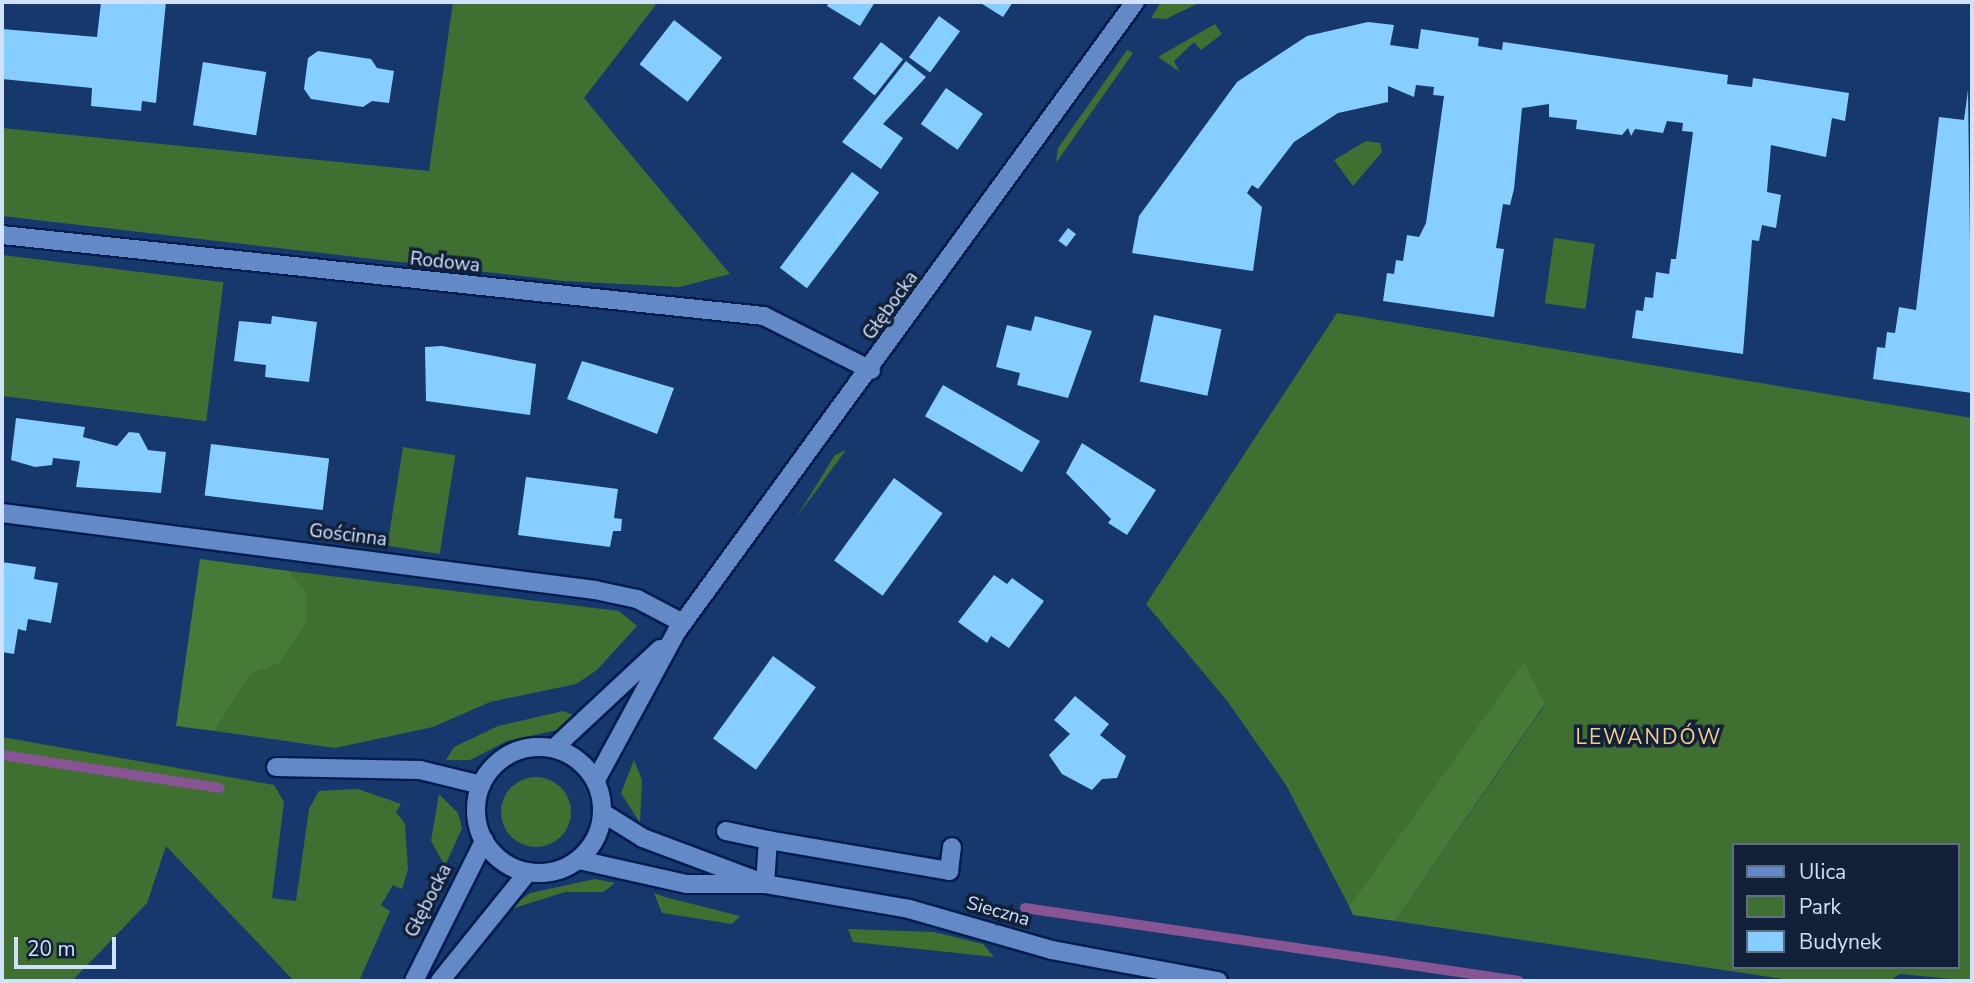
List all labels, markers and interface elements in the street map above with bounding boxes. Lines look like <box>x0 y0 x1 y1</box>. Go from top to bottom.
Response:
street label: Rodowa <box>409 248 481 278</box>
street label: Głębocka <box>858 267 924 345</box>
street label: Gościnna <box>308 520 388 552</box>
district label: LEWANDÓW <box>1577 724 1721 750</box>
legend <box>1732 843 1960 969</box>
text: Ulica <box>1799 858 1846 886</box>
street label: Głębocka <box>401 860 457 942</box>
street label: Sieczna <box>964 892 1032 932</box>
text: Park <box>1799 893 1841 921</box>
scale bar <box>18 923 119 967</box>
text: Budynek <box>1799 928 1882 956</box>
text: 20 m <box>27 935 76 963</box>

